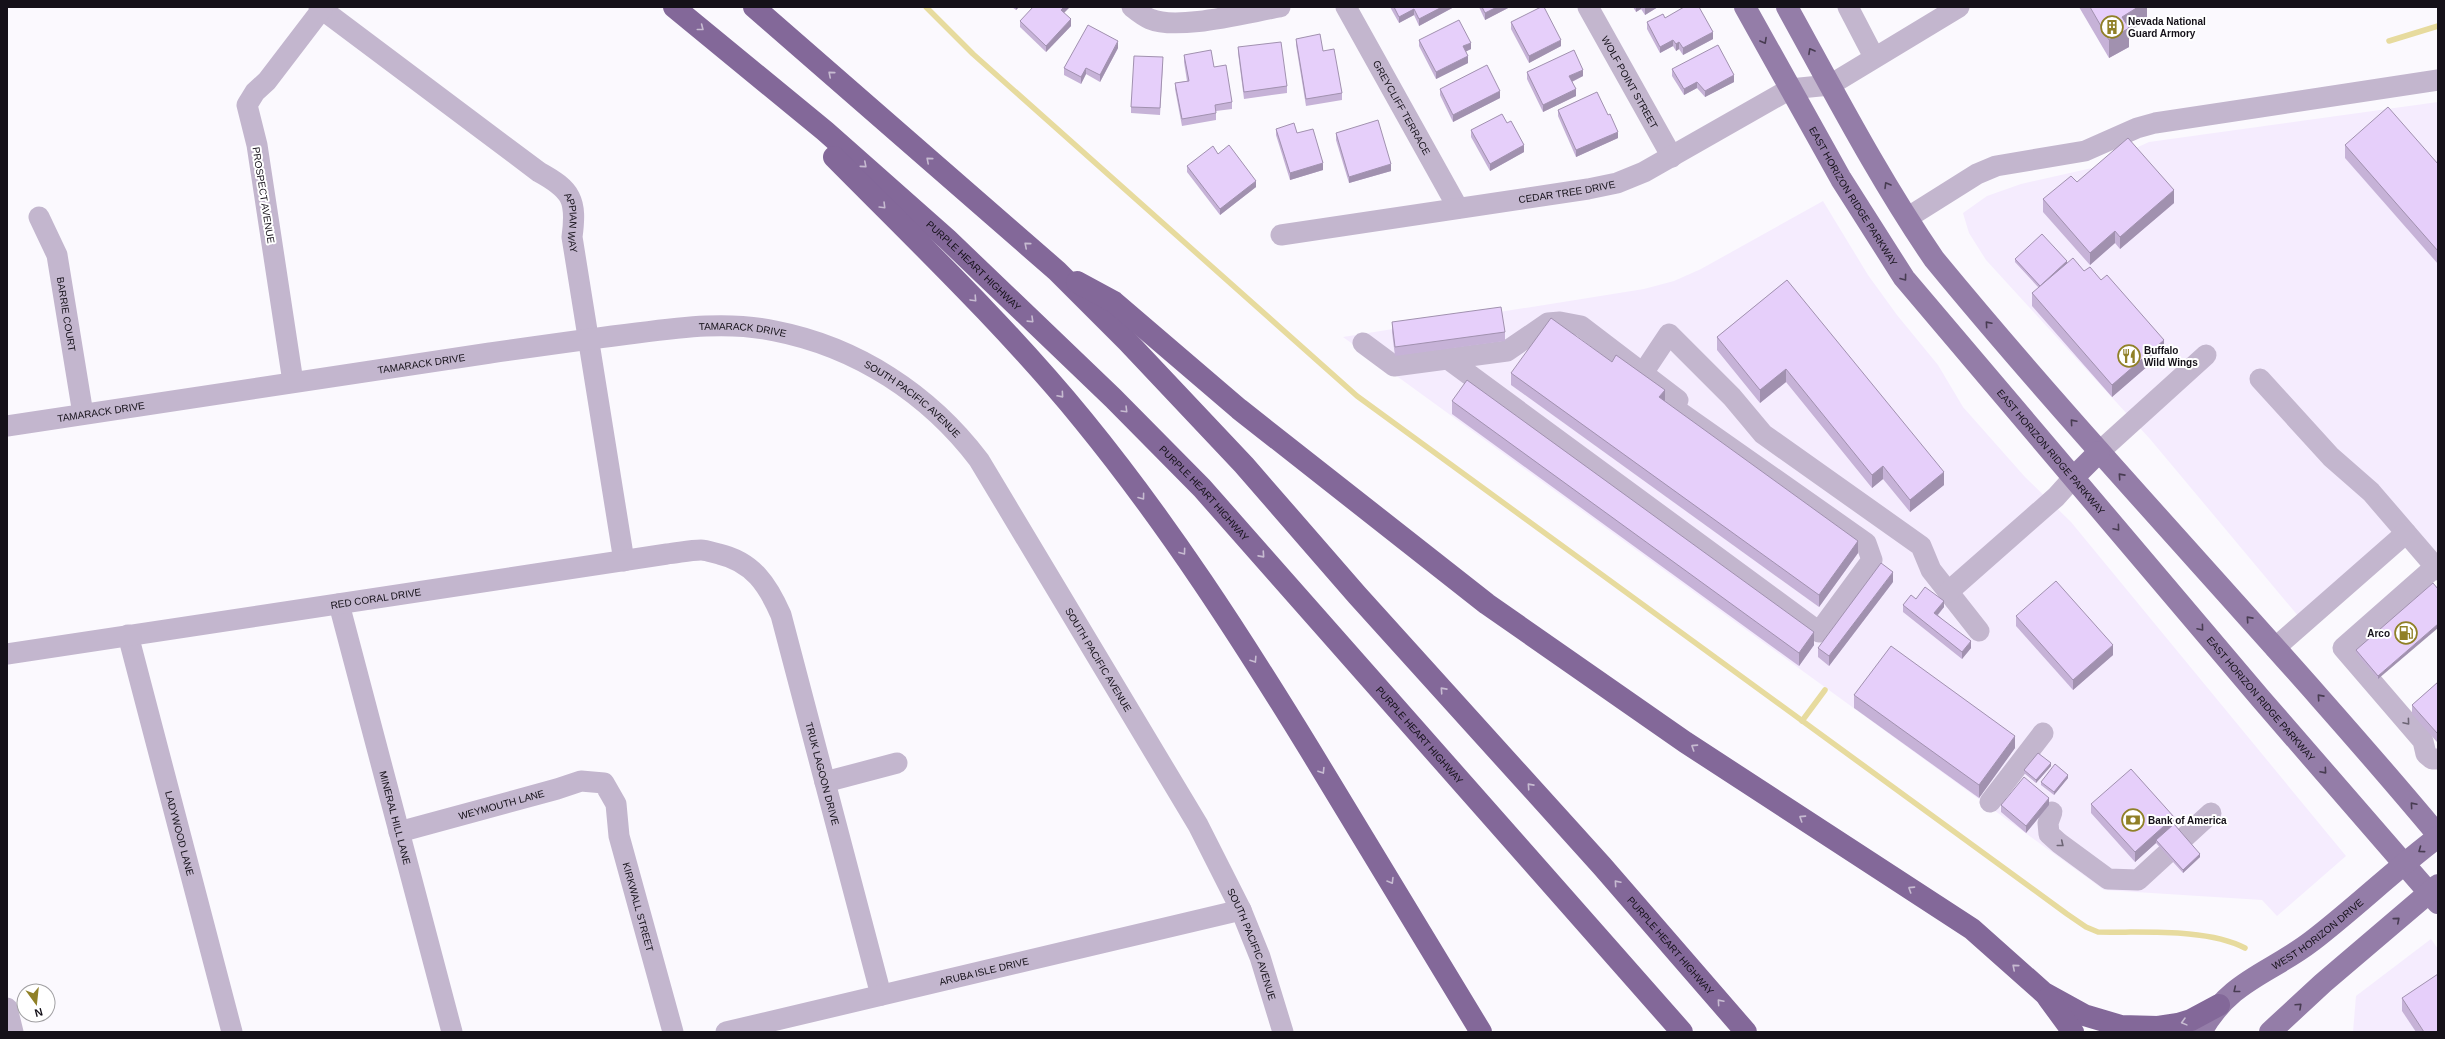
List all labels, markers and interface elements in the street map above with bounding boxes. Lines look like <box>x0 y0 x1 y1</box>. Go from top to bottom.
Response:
building icon: Nevada National Guard Armory <box>2099 14 2125 40</box>
place label: Nevada National Guard Armory <box>2128 16 2206 39</box>
one-way arrow <box>696 23 703 30</box>
street label: WOLF POINT STREET <box>1599 34 1660 130</box>
one-way arrow <box>1759 37 1766 44</box>
one-way arrow <box>1808 48 1816 55</box>
street label: GREYCLIFF TERRACE <box>1371 58 1432 157</box>
one-way arrow <box>828 72 836 79</box>
street label: EAST HORIZON RIDGE PARKWAY <box>1807 125 1900 268</box>
street label: PROSPECT AVENUE <box>250 146 277 244</box>
one-way arrow <box>926 157 934 164</box>
one-way arrow <box>859 160 866 167</box>
street label: CEDAR TREE DRIVE <box>1518 178 1616 205</box>
one-way arrow <box>1885 182 1892 189</box>
street label: APPIAN WAY <box>562 191 580 254</box>
one-way arrow <box>878 201 886 209</box>
street label: PURPLE HEART HIGHWAY <box>924 219 1023 313</box>
one-way arrow <box>1024 243 1032 250</box>
one-way arrow <box>1899 274 1907 281</box>
street label: BARRIE COURT <box>55 276 78 352</box>
one-way arrow <box>969 294 976 302</box>
one-way arrow <box>1026 315 1034 322</box>
street label: TAMARACK DRIVE <box>698 321 788 339</box>
one-way arrow <box>1986 321 1993 329</box>
restaurant icon: Buffalo Wild Wings <box>2116 343 2142 369</box>
place label: Buffalo Wild Wings <box>2144 345 2198 368</box>
street label: TAMARACK DRIVE <box>377 352 466 376</box>
street label: SOUTH PACIFIC AVENUE <box>862 358 963 440</box>
street label: EAST HORIZON RIDGE PARKWAY <box>1995 387 2107 517</box>
one-way arrow <box>1057 390 1064 398</box>
street label: TAMARACK DRIVE <box>57 400 146 424</box>
one-way arrow <box>1120 405 1127 413</box>
one-way arrow <box>2071 420 2078 427</box>
street label: PURPLE HEART HIGHWAY <box>1157 443 1251 543</box>
one-way arrow <box>2118 473 2125 481</box>
one-way arrow <box>1137 493 1144 500</box>
one-way arrow <box>2112 524 2119 531</box>
one-way arrow <box>1178 547 1185 554</box>
one-way arrow <box>1257 551 1264 558</box>
street label: RED CORAL DRIVE <box>330 586 422 611</box>
street label: SOUTH PACIFIC AVENUE <box>1063 606 1134 714</box>
one-way arrow <box>2247 616 2254 623</box>
fuel station icon: Arco <box>2393 620 2419 646</box>
one-way arrow <box>2196 623 2203 630</box>
place label: Arco <box>2367 628 2390 639</box>
street label: EAST HORIZON RIDGE PARKWAY <box>2204 634 2317 764</box>
one-way arrow <box>1249 656 1257 663</box>
street label: PURPLE HEART HIGHWAY <box>1374 684 1465 786</box>
one-way arrow <box>1441 687 1448 694</box>
one-way arrow <box>2317 695 2324 702</box>
one-way arrow <box>2403 718 2410 725</box>
street label: TRUK LAGOON DRIVE <box>803 721 841 827</box>
one-way arrow <box>1691 744 1698 752</box>
one-way arrow <box>2319 766 2326 774</box>
one-way arrow <box>1318 767 1325 774</box>
street label: MINERAL HILL LANE <box>377 770 413 866</box>
one-way arrow <box>1527 783 1535 791</box>
street label: WEYMOUTH LANE <box>457 788 546 822</box>
street label: LADYWOOD LANE <box>163 790 196 877</box>
one-way arrow <box>2410 802 2417 810</box>
bank icon: Bank of America <box>2120 807 2146 833</box>
place label: Bank of America <box>2148 815 2227 826</box>
one-way arrow <box>1800 816 1807 823</box>
one-way arrow <box>2056 840 2063 847</box>
one-way arrow <box>2418 845 2425 852</box>
street label: KIRKWALL STREET <box>621 861 656 953</box>
one-way arrow <box>1386 877 1393 884</box>
one-way arrow <box>1614 880 1621 888</box>
street label: SOUTH PACIFIC AVENUE <box>1225 886 1278 1002</box>
one-way arrow <box>1908 887 1915 894</box>
street label: PURPLE HEART HIGHWAY <box>1625 895 1716 997</box>
street label: WEST HORIZON DRIVE <box>2270 896 2366 972</box>
one-way arrow <box>2392 918 2399 925</box>
street label: ARUBA ISLE DRIVE <box>938 955 1030 987</box>
one-way arrow <box>2012 964 2020 972</box>
north arrow <box>16 983 56 1023</box>
one-way arrow <box>2233 986 2240 993</box>
one-way arrow <box>1718 1000 1725 1007</box>
one-way arrow <box>2294 1003 2302 1010</box>
text: N <box>33 1006 44 1019</box>
one-way arrow <box>2180 1017 2187 1026</box>

